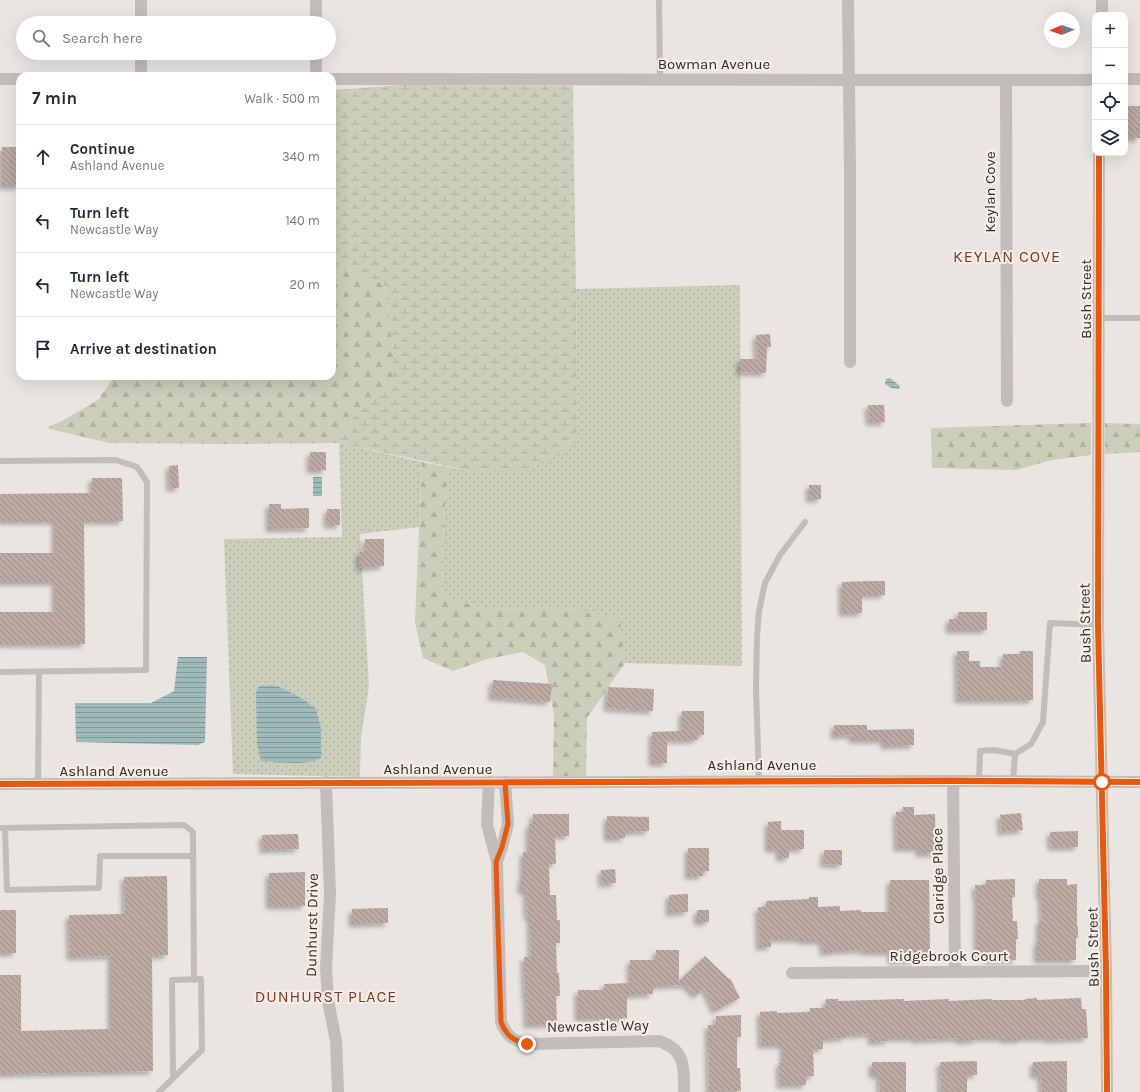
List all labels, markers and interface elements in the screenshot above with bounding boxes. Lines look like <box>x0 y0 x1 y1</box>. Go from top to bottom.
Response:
north arrow <box>1044 12 1080 48</box>
map controls <box>1092 12 1128 156</box>
button: + <box>1092 12 1128 48</box>
search box <box>16 16 336 60</box>
icon: search <box>30 27 52 49</box>
text: Search here <box>62 29 143 47</box>
button: − <box>1092 48 1128 84</box>
street label: Bowman Avenue <box>658 55 770 73</box>
button: locate <box>1092 84 1128 120</box>
text: 7 min <box>32 88 77 108</box>
text: Walk · 500 m <box>244 91 320 106</box>
button: layers <box>1092 120 1128 156</box>
text: Continue <box>70 140 135 158</box>
icon: ahead <box>32 146 54 168</box>
text: 340 m <box>282 149 320 164</box>
street label: Keylan Cove <box>981 151 999 233</box>
text: Ashland Avenue <box>70 158 164 173</box>
text: Turn left <box>70 204 129 222</box>
icon: left <box>32 210 54 232</box>
text: 140 m <box>285 213 320 228</box>
text: Newcastle Way <box>70 222 158 237</box>
district label: KEYLAN COVE <box>953 247 1061 266</box>
street label: Bush Street <box>1077 259 1095 339</box>
text: Turn left <box>70 268 129 286</box>
icon: left <box>32 274 54 296</box>
text: 20 m <box>290 277 320 292</box>
text: Newcastle Way <box>70 286 158 301</box>
icon: arrive <box>32 338 54 360</box>
text: Arrive at destination <box>70 340 217 358</box>
street label: Bush Street <box>1075 582 1095 663</box>
street label: Ashland Avenue <box>708 756 816 774</box>
street label: Ashland Avenue <box>384 760 492 778</box>
street label: Ashland Avenue <box>60 762 168 780</box>
route start <box>1093 773 1111 791</box>
street label: Claridge Place <box>928 828 948 924</box>
street label: Dunhurst Drive <box>302 873 322 977</box>
street label: Bush Street <box>1083 906 1103 987</box>
street label: Ridgebrook Court <box>890 947 1009 965</box>
district label: DUNHURST PLACE <box>255 987 397 1006</box>
street label: Newcastle Way <box>547 1016 649 1036</box>
route end <box>518 1035 536 1053</box>

